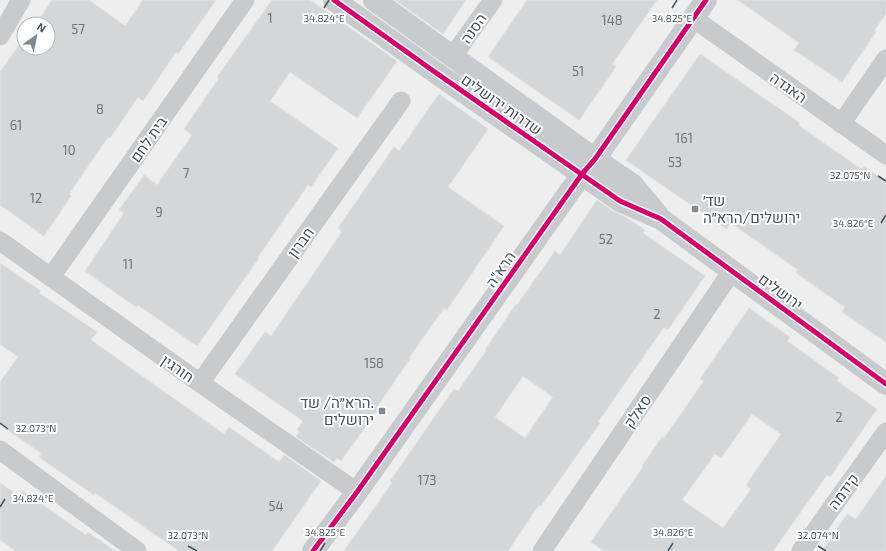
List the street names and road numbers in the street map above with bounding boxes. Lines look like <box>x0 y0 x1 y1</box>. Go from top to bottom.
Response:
street label: הסנה <box>456 9 490 47</box>
street label: האגדה <box>767 68 811 106</box>
street label: שדרות ירושלים <box>458 70 546 138</box>
street label: בית לחם <box>126 113 170 165</box>
street label: חברון <box>283 223 317 261</box>
street label: הרא"ה <box>481 247 519 291</box>
street label: ירושלים <box>755 269 807 313</box>
street label: חורגין <box>158 350 198 386</box>
street label: סאלק <box>619 391 655 431</box>
street label: קידמה <box>824 470 862 512</box>

